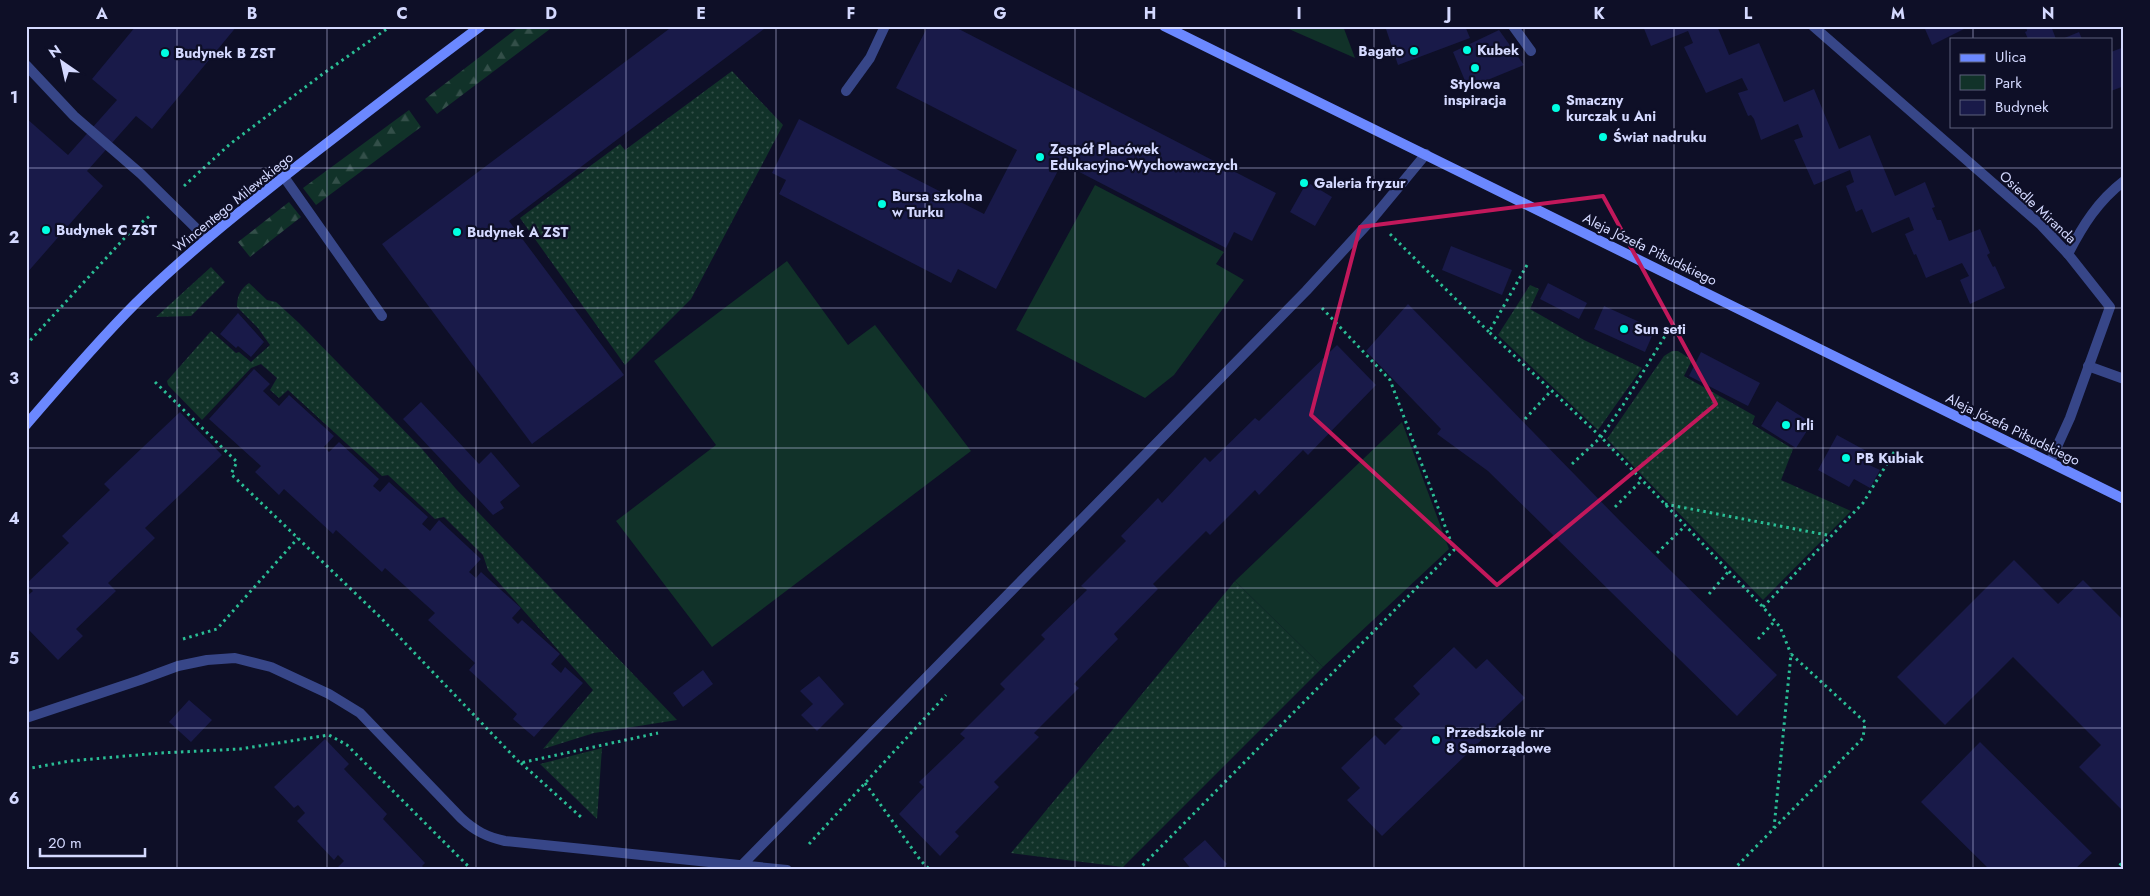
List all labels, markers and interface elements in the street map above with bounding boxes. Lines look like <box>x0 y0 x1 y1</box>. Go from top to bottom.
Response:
text: A <box>95 2 108 25</box>
text: B <box>247 2 257 25</box>
text: C <box>396 2 408 25</box>
text: D <box>545 2 557 25</box>
text: E <box>696 2 706 25</box>
text: F <box>847 2 855 25</box>
text: G <box>993 2 1007 25</box>
text: H <box>1144 2 1156 25</box>
text: I <box>1296 2 1302 25</box>
text: J <box>1443 2 1452 25</box>
text: K <box>1593 2 1605 25</box>
text: L <box>1744 2 1753 25</box>
text: M <box>1891 2 1905 25</box>
text: N <box>2042 2 2054 25</box>
north arrow <box>38 38 88 88</box>
legend <box>1950 38 2112 128</box>
text: N <box>45 40 65 63</box>
place label: Kubek <box>1477 40 1519 60</box>
place label: Bagato <box>1358 41 1404 61</box>
place label: Budynek B ZST <box>175 43 276 63</box>
marker: Kubek <box>1461 44 1473 56</box>
marker: Bagato <box>1408 45 1420 57</box>
text: Ulica <box>1995 46 2026 68</box>
marker: Budynek B ZST <box>159 47 171 59</box>
marker: Stylowa inspiracja <box>1469 62 1481 74</box>
text: Park <box>1995 72 2022 94</box>
place label: Stylowa inspiracja <box>1444 74 1506 110</box>
text: 1 <box>10 86 18 109</box>
place label: Smaczny kurczak u Ani <box>1566 90 1656 126</box>
text: Budynek <box>1995 96 2049 118</box>
marker: Smaczny kurczak u Ani <box>1550 102 1562 114</box>
place label: Świat nadruku <box>1613 127 1707 147</box>
marker: Świat nadruku <box>1597 131 1609 143</box>
place label: Zespół Placówek Edukacyjno-Wychowawczych <box>1050 139 1238 175</box>
street label: Wincentego Milewskiego <box>169 147 298 257</box>
marker: Zespół Placówek Edukacyjno-Wychowawczych <box>1034 151 1046 163</box>
street label: Osiedle Miranda <box>1995 166 2081 248</box>
place label: Galeria fryzur <box>1314 173 1406 193</box>
marker: Galeria fryzur <box>1298 177 1310 189</box>
place label: Bursa szkolna w Turku <box>891 186 982 222</box>
marker: Bursa szkolna w Turku <box>876 198 888 210</box>
street label: Aleja Józefa Piłsudskiego <box>1580 208 1721 290</box>
place label: Budynek C ZST <box>56 220 157 240</box>
place label: Budynek A ZST <box>467 222 569 242</box>
marker: Budynek C ZST <box>40 224 52 236</box>
text: 2 <box>9 226 19 249</box>
marker: Budynek A ZST <box>451 226 463 238</box>
place label: Sun seti <box>1634 319 1686 339</box>
marker: Sun seti <box>1618 323 1630 335</box>
text: 3 <box>9 367 19 390</box>
street label: Aleja Józefa Piłsudskiego <box>1943 388 2084 470</box>
place label: Irli <box>1796 415 1814 435</box>
marker: Irli <box>1780 419 1792 431</box>
place label: PB Kubiak <box>1856 448 1924 468</box>
marker: PB Kubiak <box>1840 452 1852 464</box>
text: 4 <box>8 507 20 530</box>
text: 5 <box>9 647 19 670</box>
place label: Przedszkole nr 8 Samorządowe <box>1446 722 1551 758</box>
marker: Przedszkole nr 8 Samorządowe <box>1430 734 1442 746</box>
text: 6 <box>9 787 19 810</box>
scale bar <box>40 826 145 858</box>
text: 20 m <box>48 832 82 854</box>

